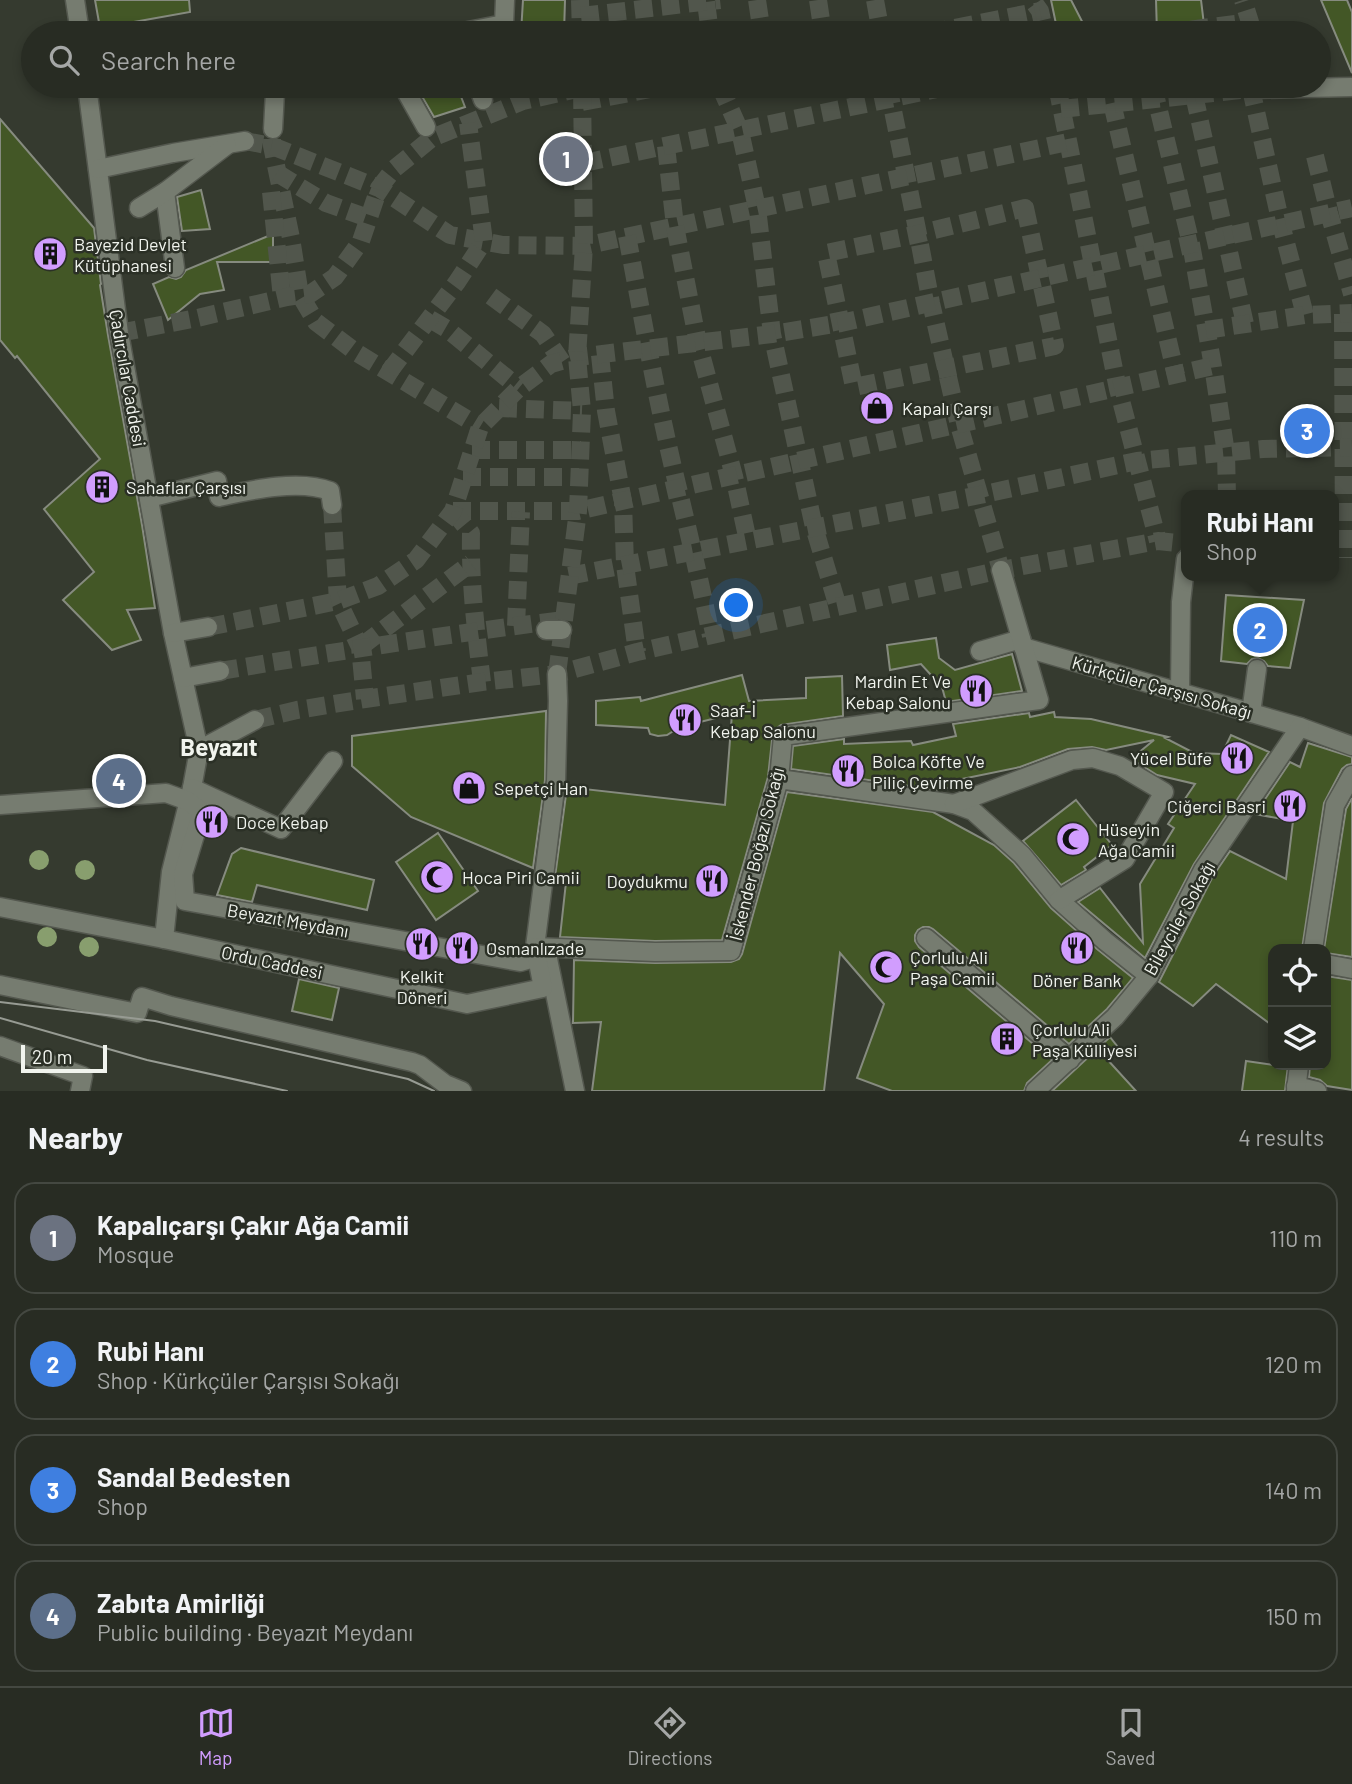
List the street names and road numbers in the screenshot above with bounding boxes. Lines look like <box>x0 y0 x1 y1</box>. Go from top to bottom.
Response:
street label: Çadırcılar Caddesi <box>105 308 151 448</box>
street label: Kürkçüler Çarşısı Sokağı <box>1070 651 1254 723</box>
street label: İskender Boğazı Sokağı <box>724 765 788 943</box>
street label: Bileyciler Sokağı <box>1139 857 1219 979</box>
street label: Beyazıt Meydanı <box>226 899 350 941</box>
street label: Ordu Caddesi <box>219 941 325 983</box>

